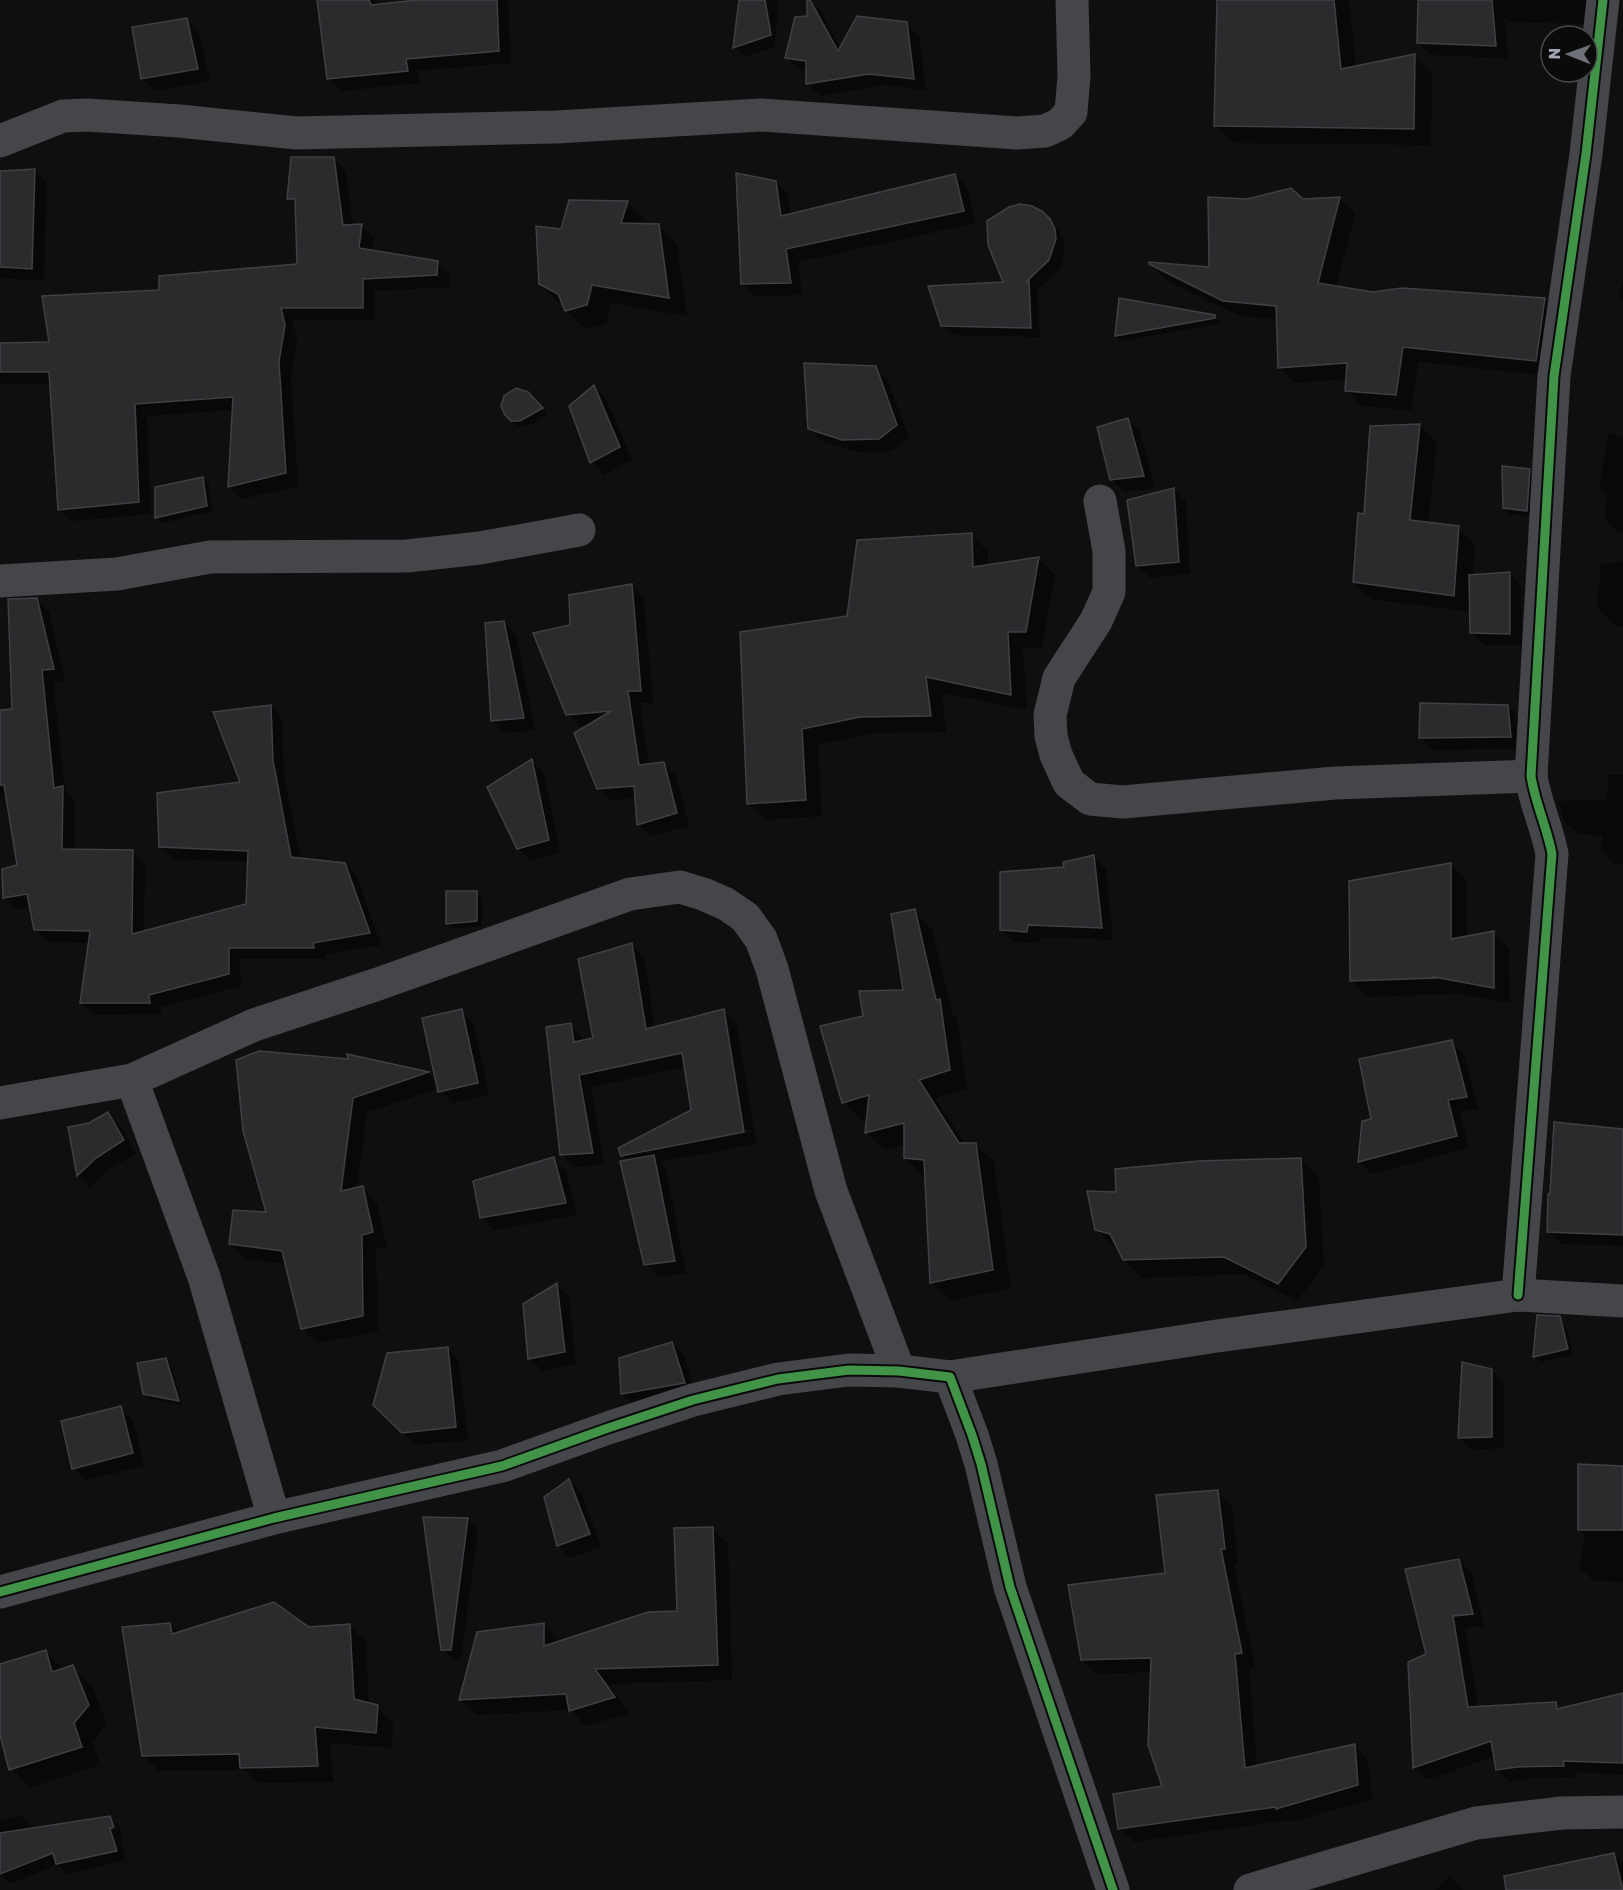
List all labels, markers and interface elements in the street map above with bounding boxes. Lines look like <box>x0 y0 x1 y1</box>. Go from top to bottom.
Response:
north arrow <box>1539 24 1599 84</box>
text: N <box>1545 48 1564 60</box>

